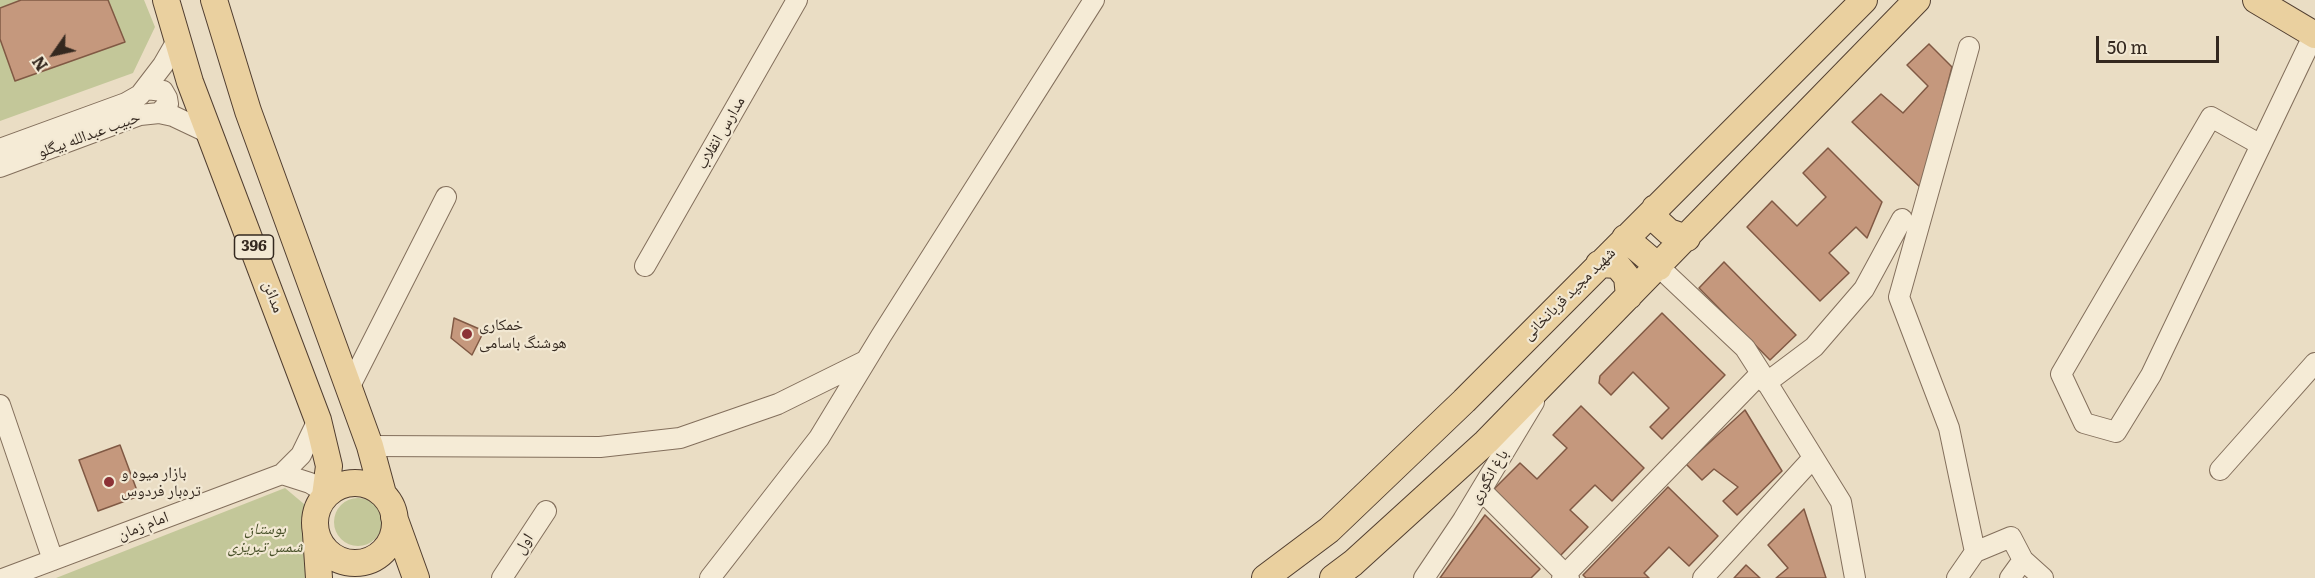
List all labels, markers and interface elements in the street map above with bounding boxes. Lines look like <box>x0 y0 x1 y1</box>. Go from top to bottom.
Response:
north arrow <box>24 24 84 84</box>
scale bar <box>2099 24 2222 62</box>
text: 50 m <box>2107 33 2148 60</box>
text: N <box>25 52 53 76</box>
street label: مدارس انقلاب <box>692 93 750 173</box>
street label: حبیب عبدالله بیگلو <box>35 108 143 162</box>
road number: 396 <box>234 235 274 259</box>
street label: شهید مجید قربانخانی <box>1518 243 1620 345</box>
street label: مدائن <box>258 278 288 316</box>
place label: خمکاری هوشنگ باسامی <box>479 315 567 353</box>
marker: خمکاری هوشنگ باسامی <box>460 327 474 341</box>
street label: باغ انگوری <box>1465 446 1513 508</box>
place label: بازار میوه و تره‌بار فردوس <box>121 463 201 501</box>
marker: بازار میوه و تره‌بار فردوس <box>102 475 116 489</box>
street label: امام زمان <box>115 508 171 544</box>
park label: بوستان شمس تبریزی <box>228 519 302 557</box>
street label: اول <box>510 530 538 558</box>

